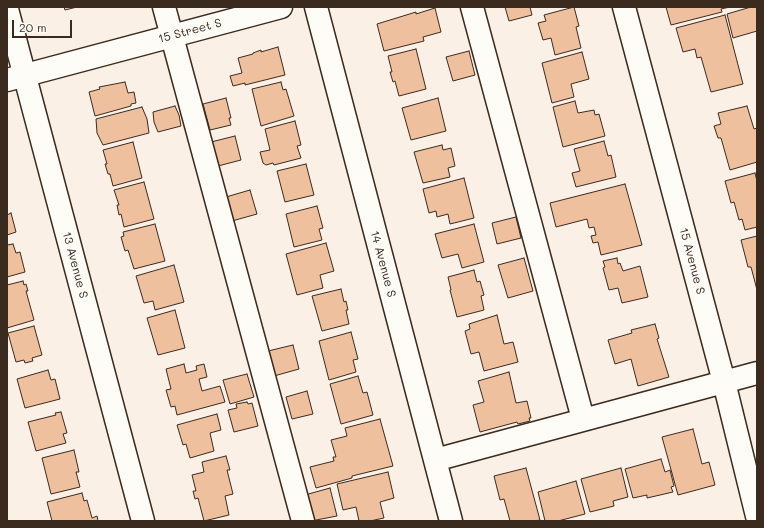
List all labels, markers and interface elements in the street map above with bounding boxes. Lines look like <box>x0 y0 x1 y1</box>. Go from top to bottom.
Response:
scale bar <box>14 12 74 38</box>
street label: 15 Street S <box>157 16 223 46</box>
text: 20 m <box>19 19 47 35</box>
street label: 15 Avenue S <box>676 226 708 296</box>
street label: 14 Avenue S <box>367 229 399 299</box>
street label: 13 Avenue S <box>59 230 91 300</box>

